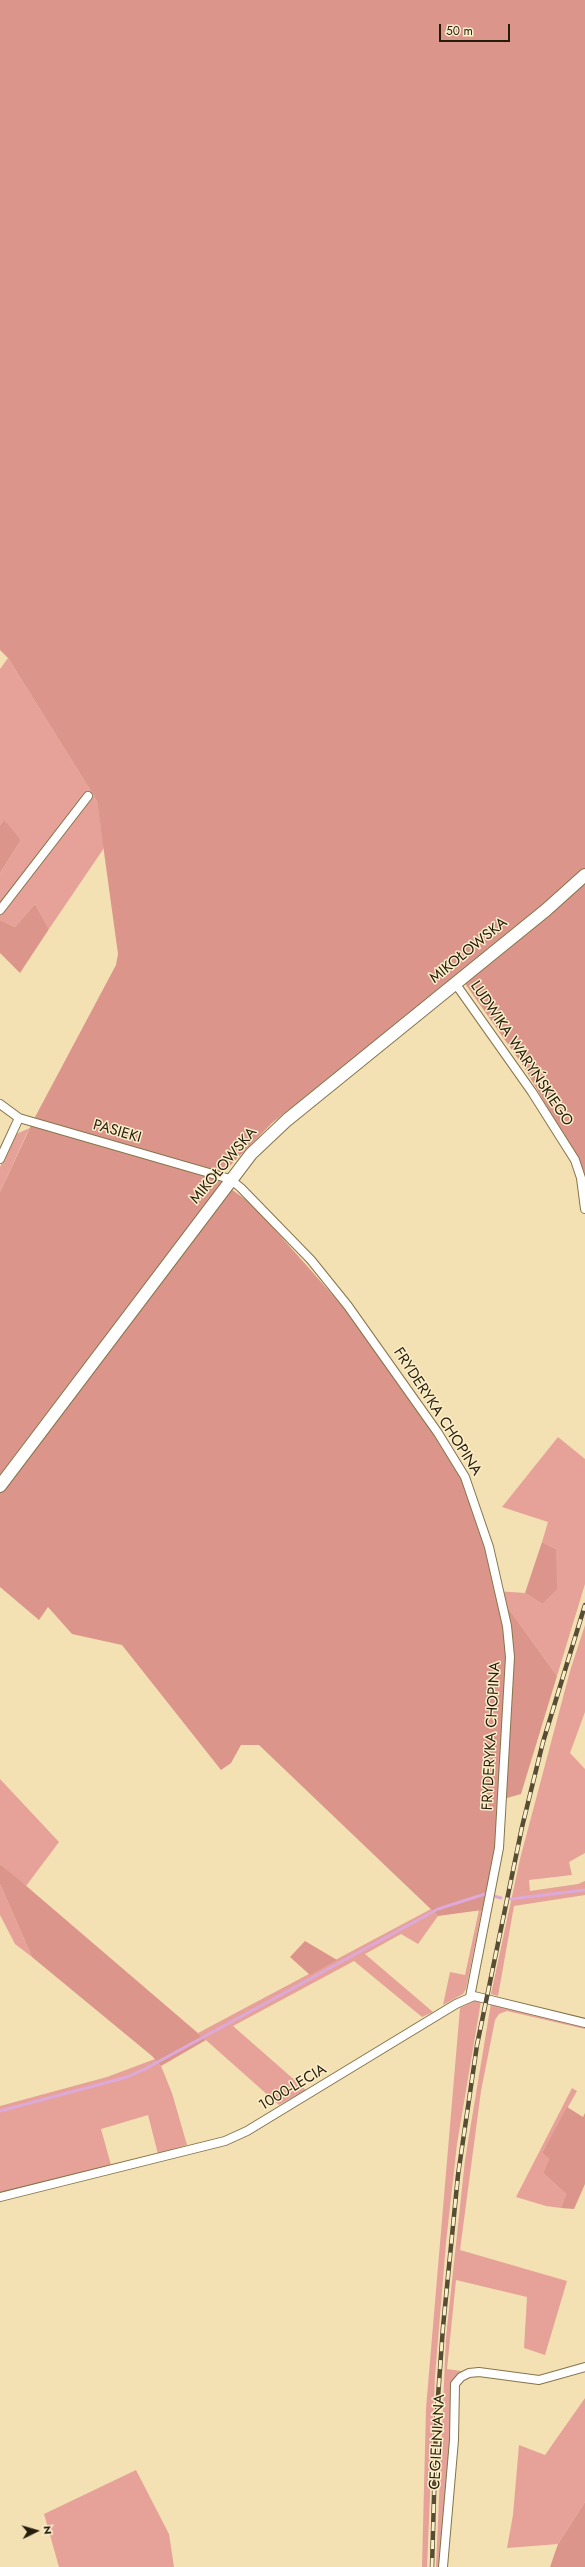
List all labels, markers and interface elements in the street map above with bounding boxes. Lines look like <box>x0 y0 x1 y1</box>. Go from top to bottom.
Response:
scale bar <box>441 16 512 42</box>
text: 50 m <box>446 22 473 40</box>
street label: MIKOŁOWSKA <box>427 914 511 988</box>
street label: LUDWIKA WARYŃSKIEGO <box>466 978 576 1130</box>
street label: PASIEKI <box>91 1117 143 1147</box>
street label: MIKOŁOWSKA <box>187 1124 261 1208</box>
street label: FRYDERYKA CHOPINA <box>389 1345 485 1479</box>
street label: FRYDERYKA CHOPINA <box>479 1661 505 1811</box>
street label: 1000-LECIA <box>256 2061 330 2115</box>
street label: CEGIELNIANA <box>427 2394 449 2490</box>
north arrow <box>16 2511 56 2551</box>
text: N <box>40 2525 56 2535</box>

